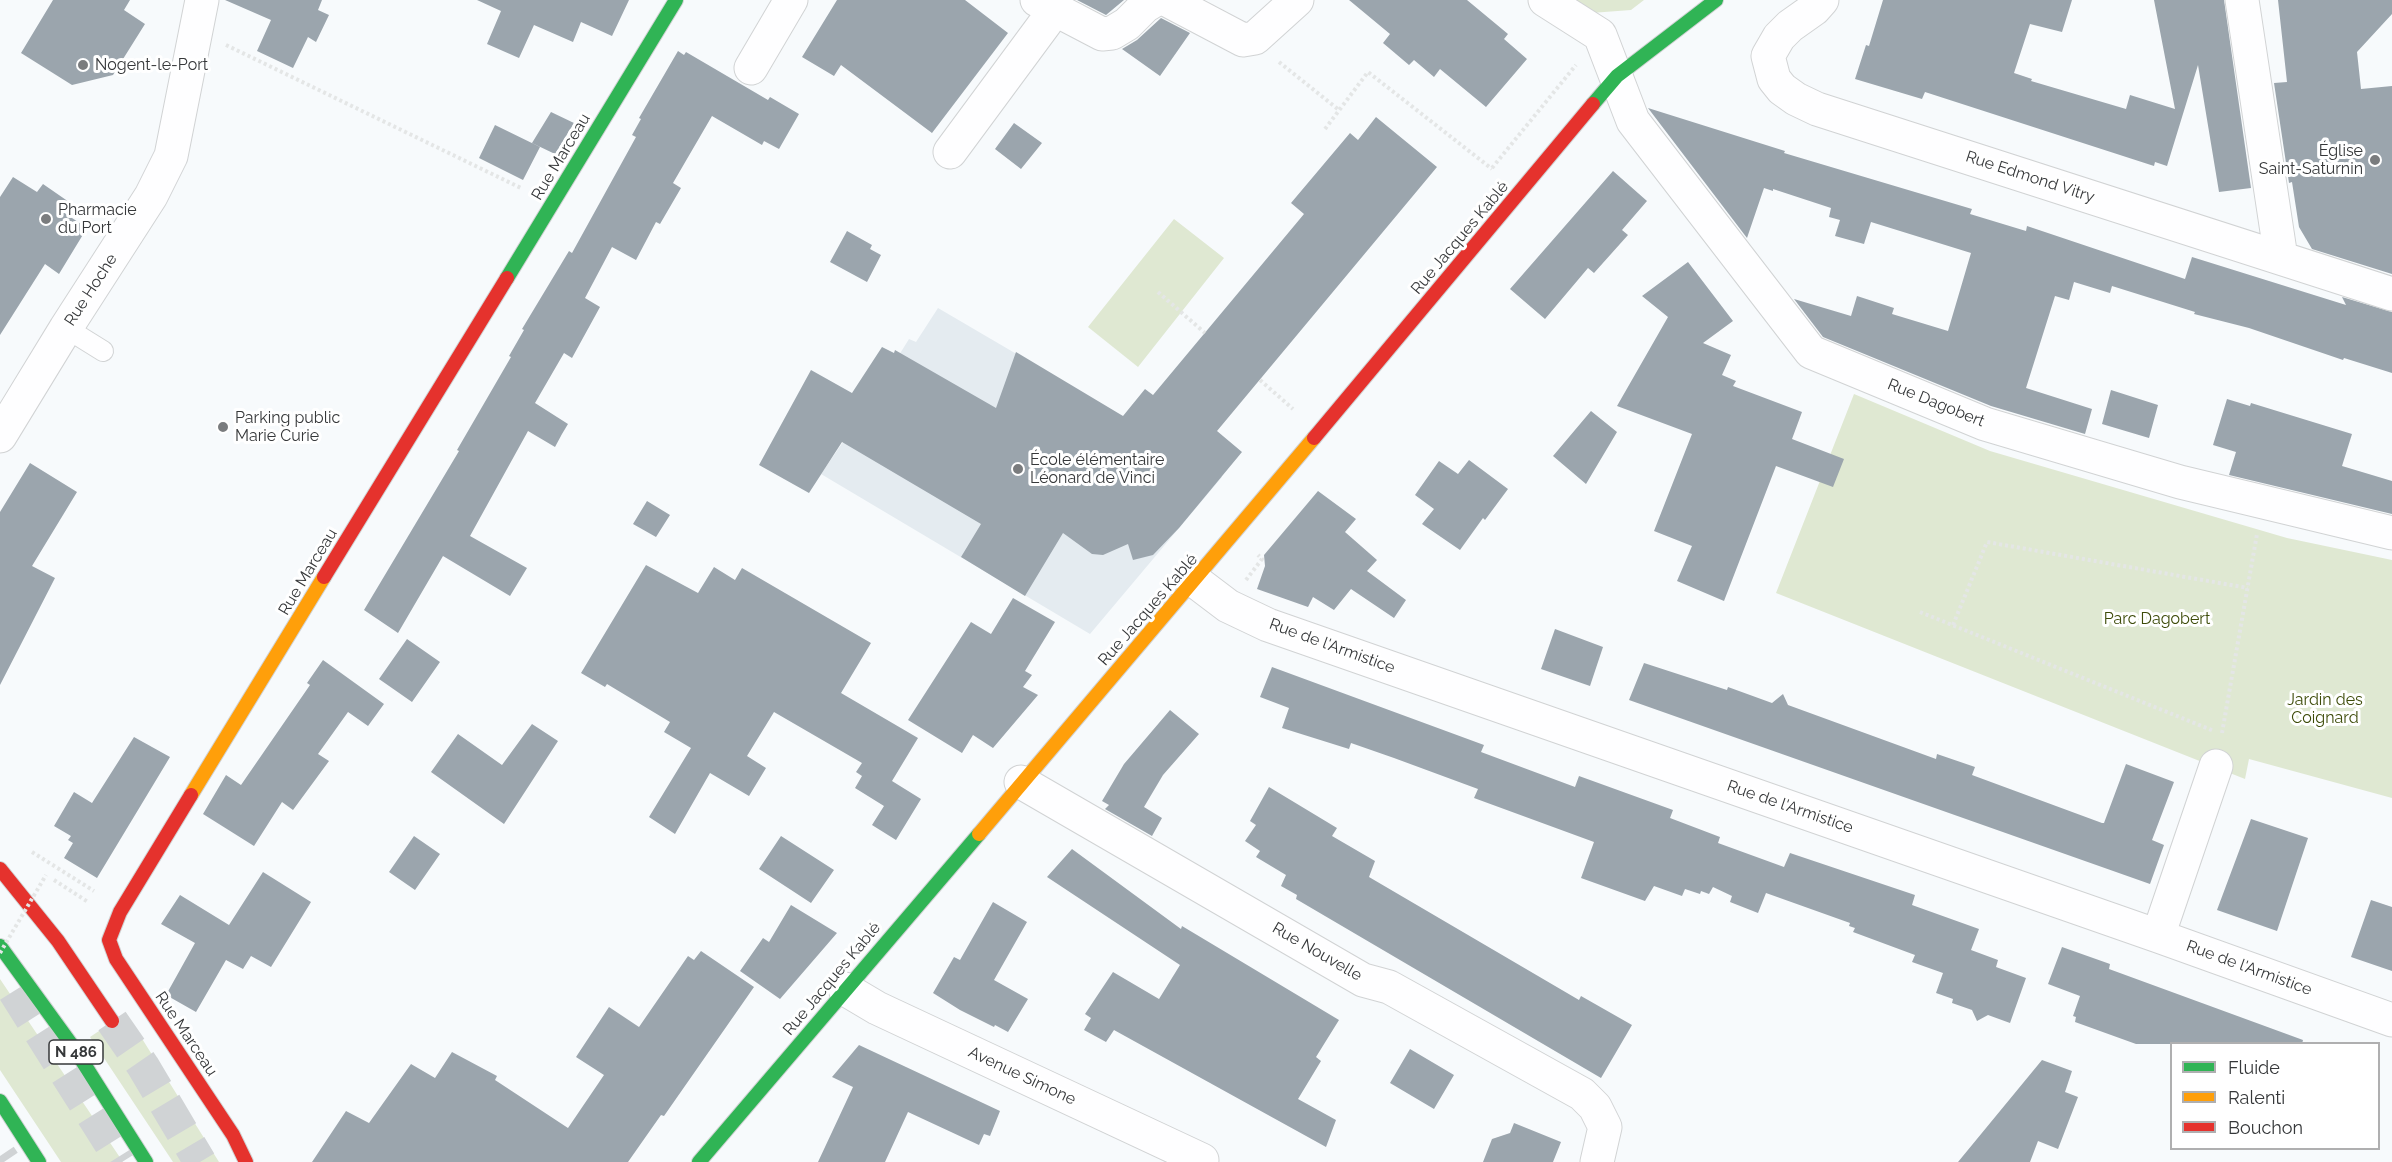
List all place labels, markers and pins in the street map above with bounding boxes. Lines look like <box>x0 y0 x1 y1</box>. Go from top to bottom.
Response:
place label: Nogent-le-Port <box>95 55 208 75</box>
marker: Nogent-le-Port <box>76 58 90 72</box>
place label: Église Saint-Saturnin <box>2259 141 2363 179</box>
marker: Église Saint-Saturnin <box>2368 153 2382 167</box>
place label: Pharmacie du Port <box>58 200 137 238</box>
marker: Pharmacie du Port <box>39 212 53 226</box>
place label: Parking public Marie Curie <box>235 408 340 446</box>
marker: Parking public Marie Curie <box>216 420 230 434</box>
place label: École élémentaire Léonard de Vinci <box>1030 450 1164 488</box>
marker: École élémentaire Léonard de Vinci <box>1011 462 1025 476</box>

